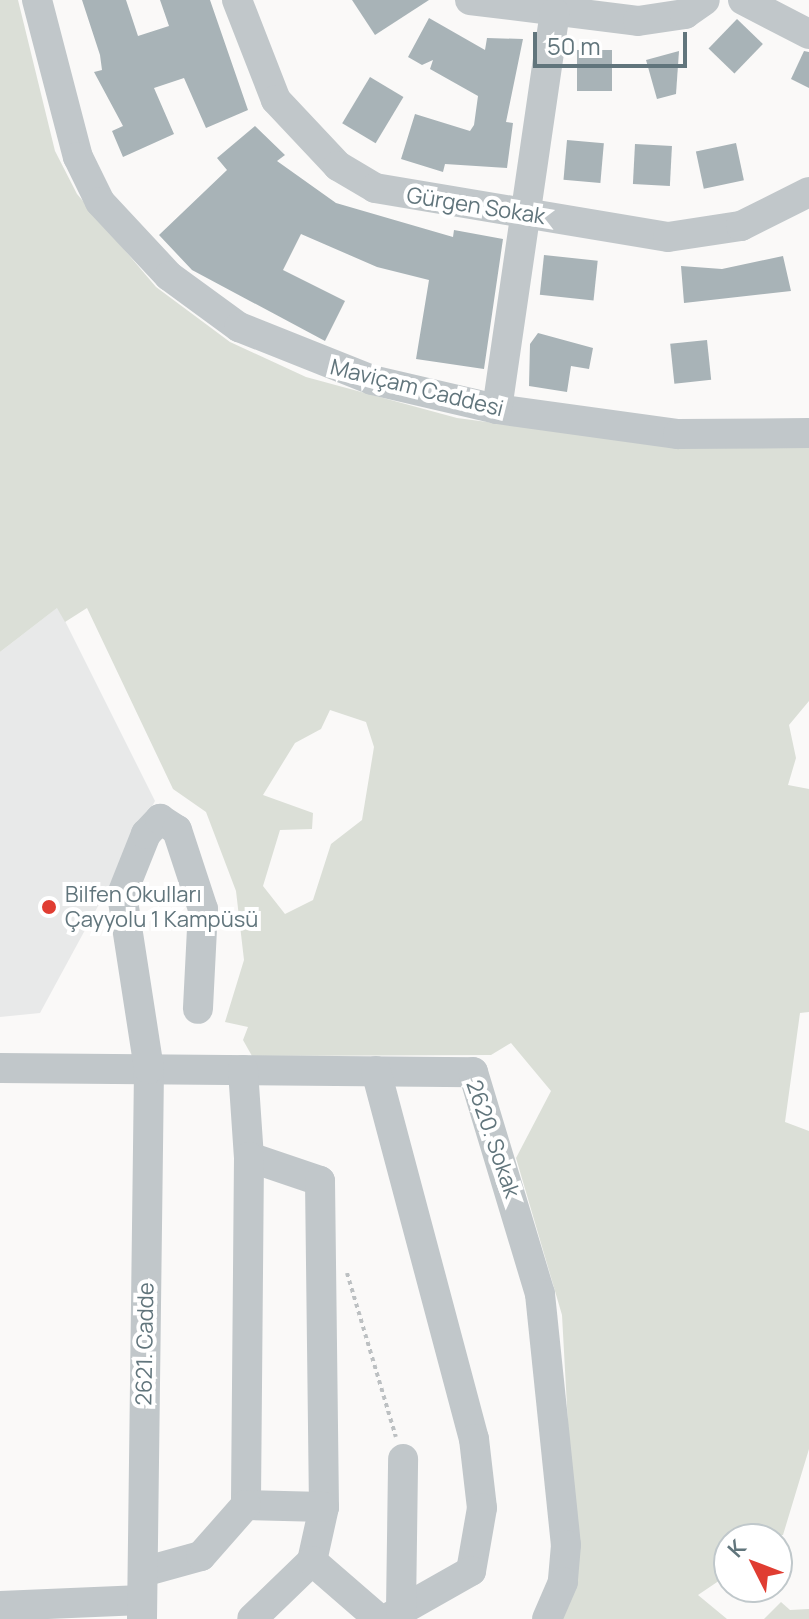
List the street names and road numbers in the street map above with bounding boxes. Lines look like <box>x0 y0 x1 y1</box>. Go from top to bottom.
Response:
street label: Gürgen Sokak <box>405 182 547 230</box>
street label: Maviçam Caddesi <box>328 354 506 422</box>
street label: 2620. Sokak <box>461 1077 525 1201</box>
street label: 2621. Cadde <box>131 1282 159 1406</box>

